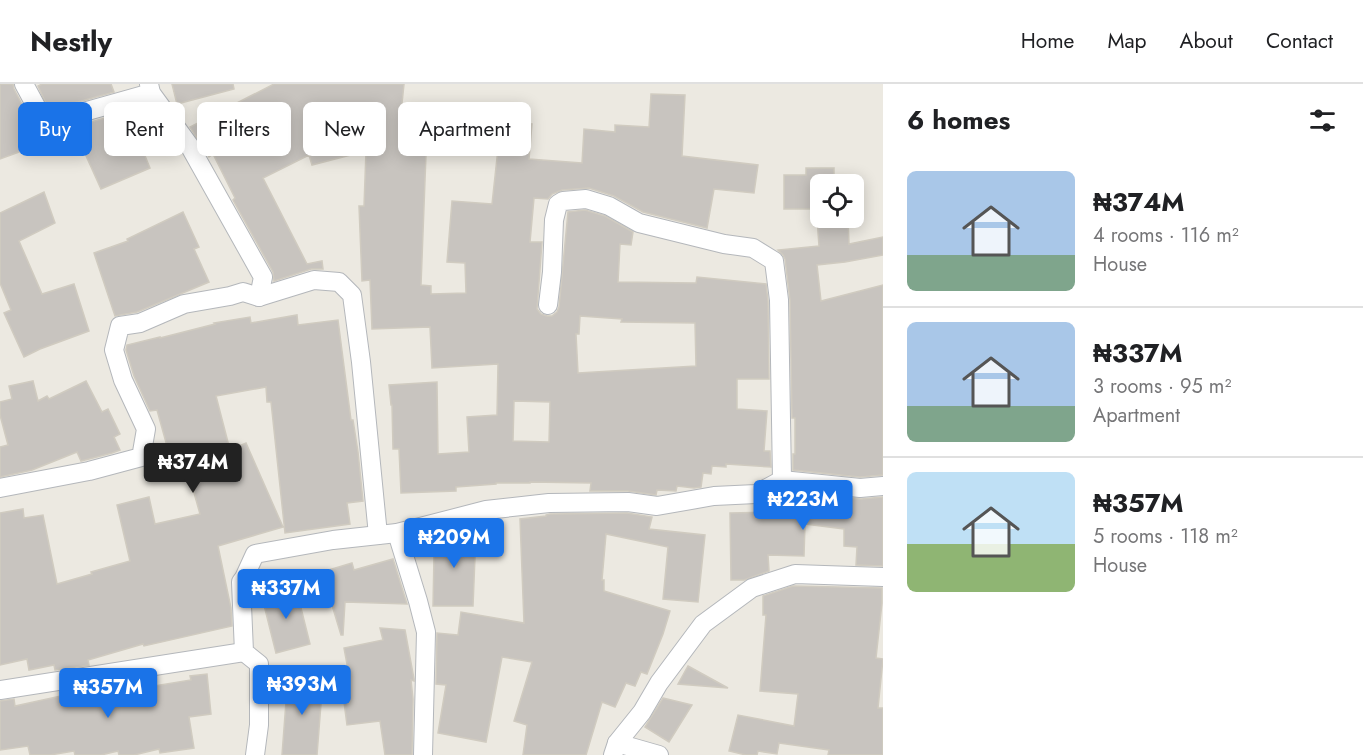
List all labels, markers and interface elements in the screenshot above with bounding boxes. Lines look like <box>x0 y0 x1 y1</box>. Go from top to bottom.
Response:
text: Nestly <box>30 21 112 62</box>
text: Home <box>1021 26 1074 56</box>
text: Map <box>1107 26 1147 56</box>
text: About <box>1180 26 1233 56</box>
text: Contact <box>1266 26 1333 56</box>
text: 6 homes <box>907 101 1010 139</box>
chip: Buy <box>18 102 92 156</box>
chip: Rent <box>104 102 185 156</box>
chip: Filters <box>197 102 291 156</box>
chip: New <box>303 102 386 156</box>
chip: Apartment <box>398 102 531 156</box>
icon: filters <box>1306 104 1339 137</box>
map controls <box>810 174 864 228</box>
button: locate <box>810 174 864 228</box>
text: ₦374M <box>1093 183 1185 221</box>
icon: home <box>955 195 1027 267</box>
text: 4 rooms · 116 m² <box>1093 221 1239 250</box>
text: House <box>1093 250 1147 279</box>
text: ₦337M <box>1093 334 1183 372</box>
icon: home <box>955 346 1027 418</box>
text: 3 rooms · 95 m² <box>1093 372 1231 401</box>
text: Apartment <box>1093 401 1180 430</box>
pin: ₦374M <box>151 443 235 494</box>
text: ₦374M <box>158 448 228 477</box>
pin: ₦223M <box>761 480 845 531</box>
text: ₦357M <box>1093 484 1184 522</box>
text: ₦223M <box>768 485 838 514</box>
icon: home <box>955 496 1027 568</box>
pin: ₦209M <box>412 518 496 569</box>
text: 5 rooms · 118 m² <box>1093 522 1238 551</box>
text: ₦209M <box>418 523 490 552</box>
text: House <box>1093 551 1147 580</box>
pin: ₦337M <box>244 569 328 620</box>
text: ₦337M <box>252 574 320 603</box>
pin: ₦393M <box>260 665 344 716</box>
pin: ₦357M <box>66 668 150 719</box>
text: ₦393M <box>267 670 337 699</box>
text: ₦357M <box>73 673 143 702</box>

